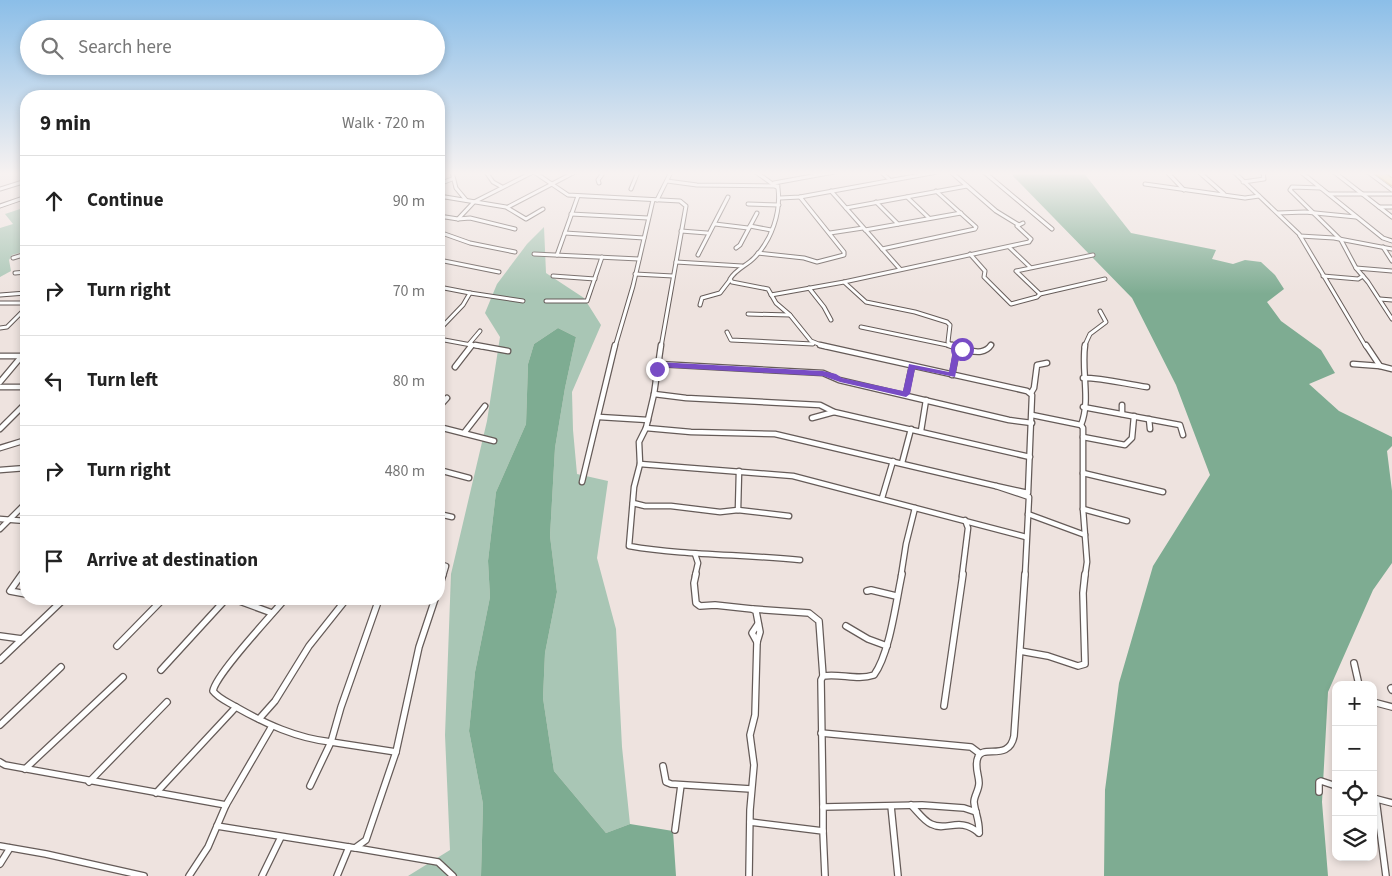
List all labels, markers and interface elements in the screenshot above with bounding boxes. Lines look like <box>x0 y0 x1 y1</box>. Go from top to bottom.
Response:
search box <box>20 20 445 75</box>
icon: search <box>38 34 66 62</box>
text: Search here <box>78 34 172 61</box>
text: 9 min <box>40 108 91 138</box>
text: Walk · 720 m <box>342 112 425 134</box>
icon: ahead <box>40 187 68 215</box>
text: Continue <box>87 187 164 214</box>
text: 90 m <box>393 190 425 212</box>
icon: right <box>40 277 68 305</box>
text: Turn right <box>87 277 171 304</box>
text: 70 m <box>393 280 425 302</box>
route start <box>951 338 974 361</box>
route end <box>646 358 669 381</box>
icon: left <box>40 367 68 395</box>
text: Turn left <box>87 367 158 394</box>
text: 80 m <box>393 370 425 392</box>
icon: right <box>40 457 68 485</box>
text: Turn right <box>87 457 171 484</box>
text: 480 m <box>385 460 425 482</box>
icon: arrive <box>40 547 68 575</box>
text: Arrive at destination <box>87 547 258 574</box>
map controls <box>1332 681 1377 861</box>
button: + <box>1332 681 1377 726</box>
button: − <box>1332 726 1377 771</box>
button: locate <box>1332 771 1377 816</box>
button: layers <box>1332 816 1377 861</box>

